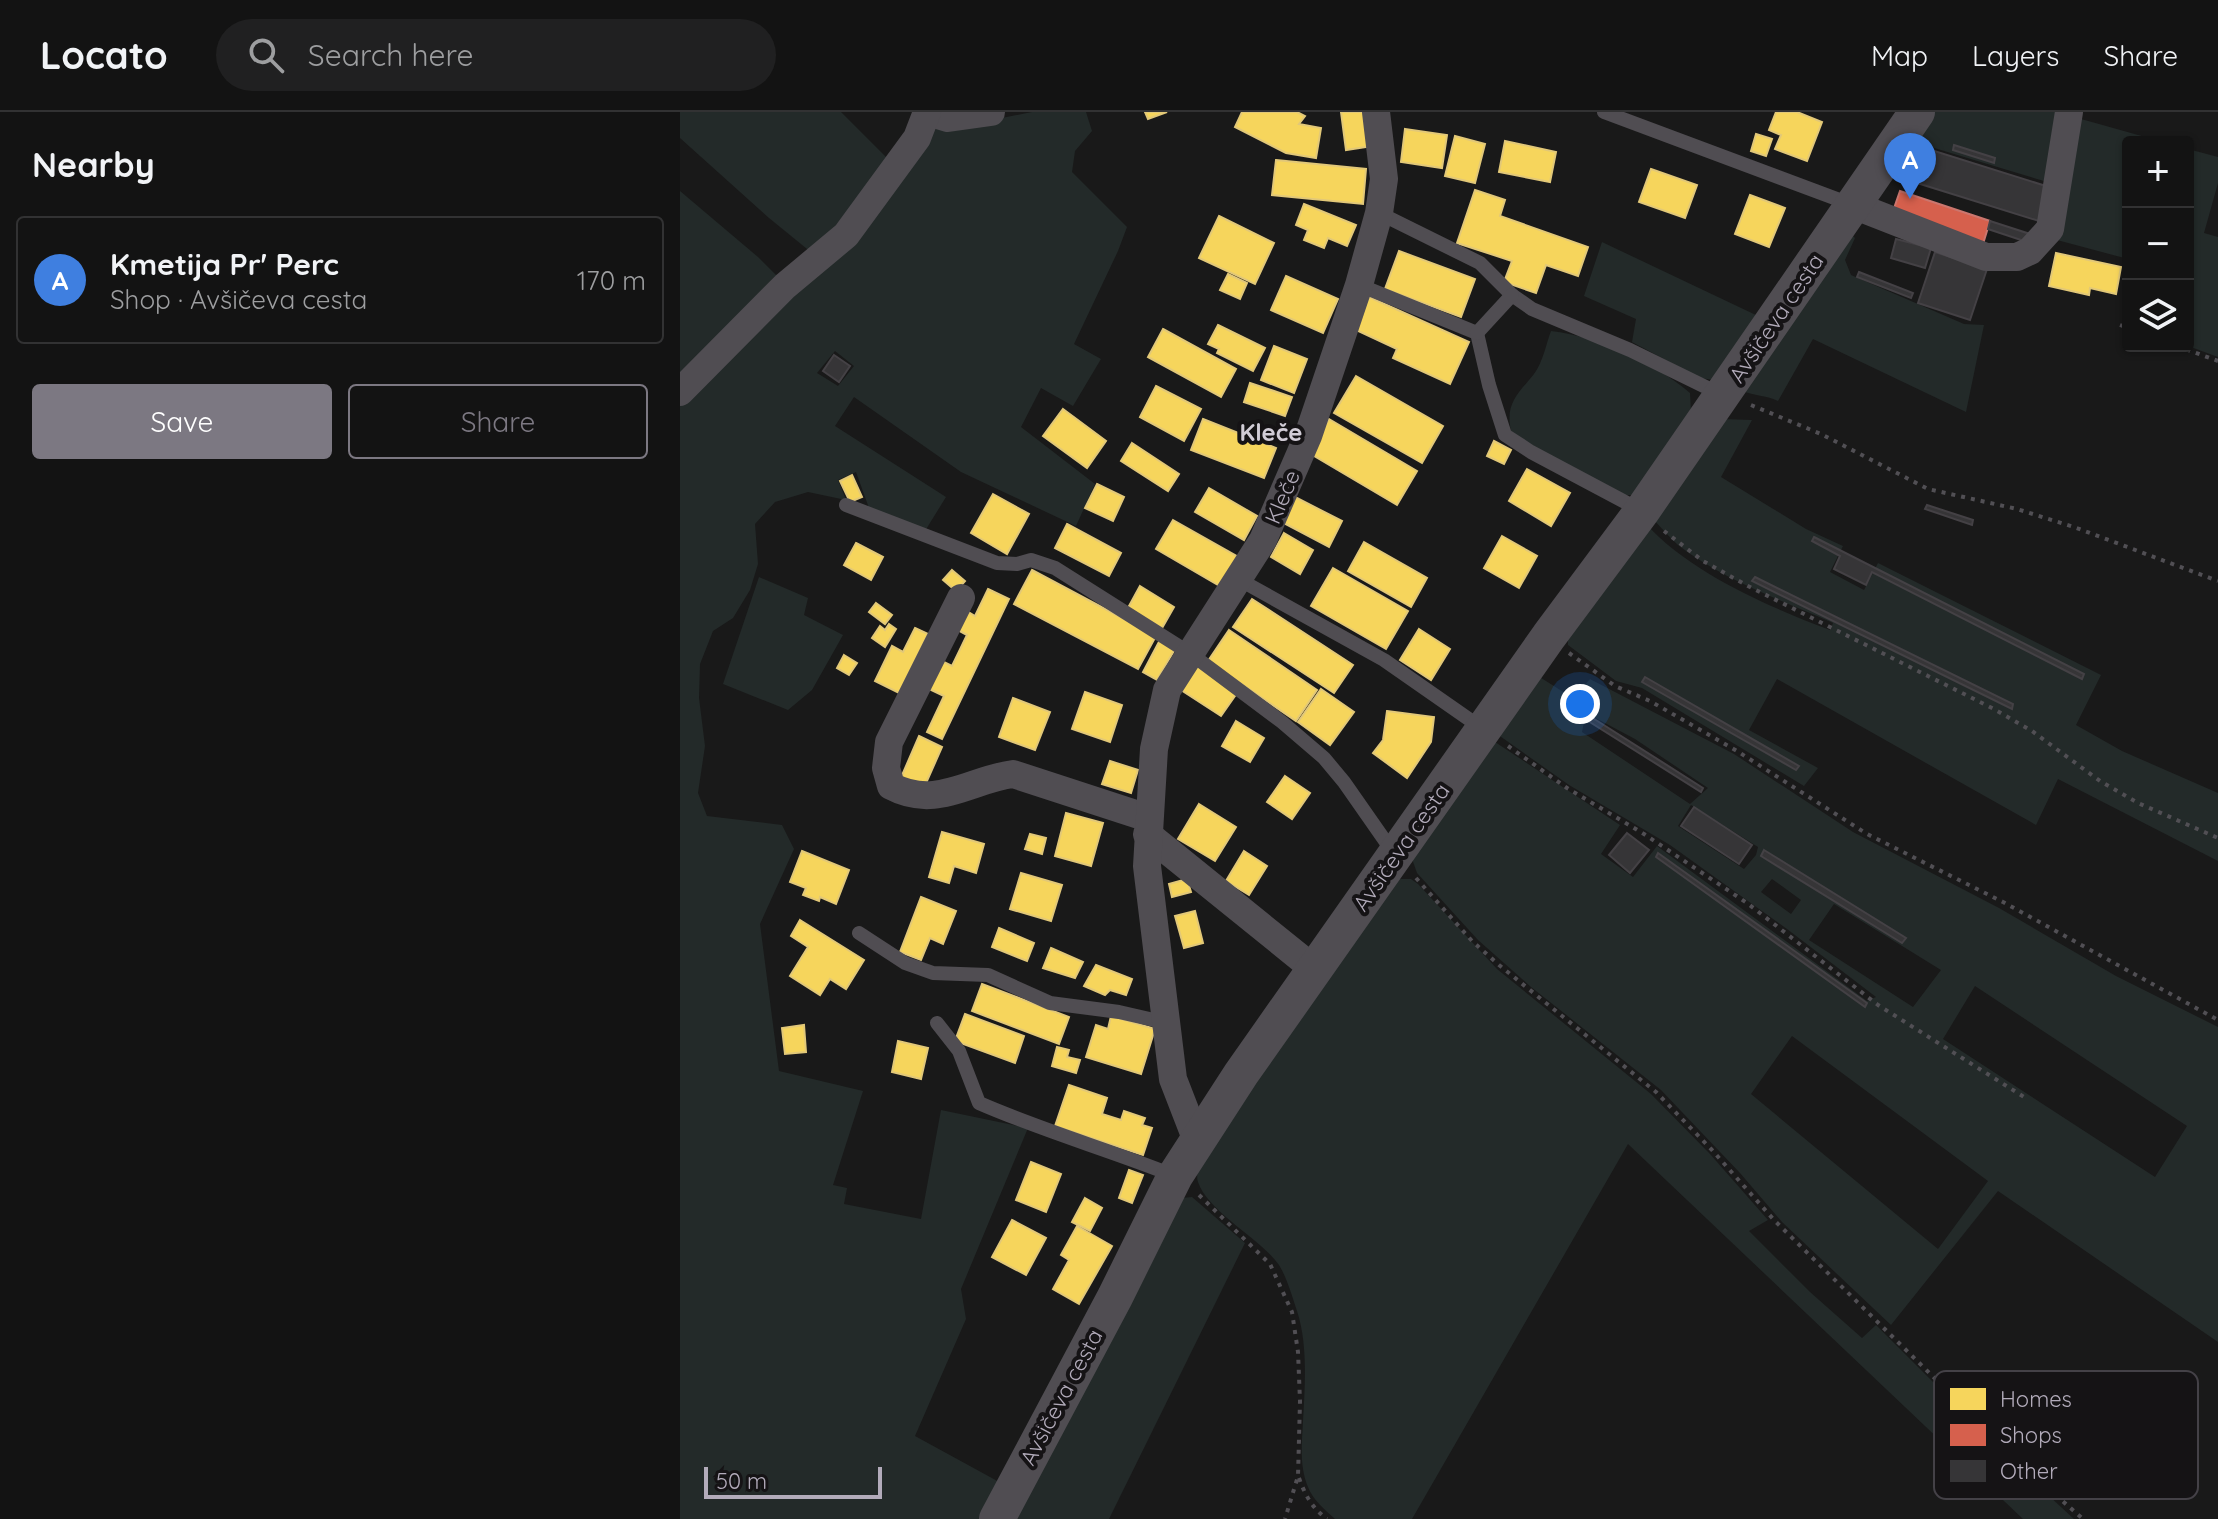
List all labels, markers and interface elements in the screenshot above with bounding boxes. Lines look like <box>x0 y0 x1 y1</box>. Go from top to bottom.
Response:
search box <box>216 19 776 91</box>
text: Locato <box>40 31 168 79</box>
icon: search <box>244 33 288 77</box>
text: Search here <box>308 36 473 74</box>
text: Map <box>1871 38 1928 73</box>
text: Layers <box>1972 38 2059 73</box>
text: Share <box>2103 38 2178 73</box>
pin: A <box>1884 133 1936 199</box>
map controls <box>2122 136 2194 352</box>
button: + <box>2122 136 2194 208</box>
text: Nearby <box>32 143 155 186</box>
button: − <box>2122 208 2194 280</box>
text: Kmetija Pr' Perc <box>110 245 339 283</box>
street label: Avšičeva cesta <box>1722 248 1830 388</box>
text: A <box>52 264 68 297</box>
text: 170 m <box>577 264 646 297</box>
button: layers <box>2122 280 2194 352</box>
text: Shop · Avšičeva cesta <box>110 283 367 316</box>
button: Save <box>32 384 332 459</box>
button: Share <box>348 384 648 459</box>
district label: Kleče <box>1240 417 1302 447</box>
street label: Kleče <box>1258 466 1306 528</box>
your location <box>1560 684 1600 724</box>
street label: Avšičeva cesta <box>1347 778 1455 916</box>
street label: Avšičeva cesta <box>1013 1324 1109 1470</box>
legend <box>1934 1371 2198 1499</box>
text: Homes <box>2000 1385 2072 1413</box>
text: Shops <box>2000 1421 2062 1449</box>
text: Other <box>2000 1457 2058 1485</box>
scale bar <box>704 1463 882 1499</box>
text: 50 m <box>716 1467 767 1495</box>

